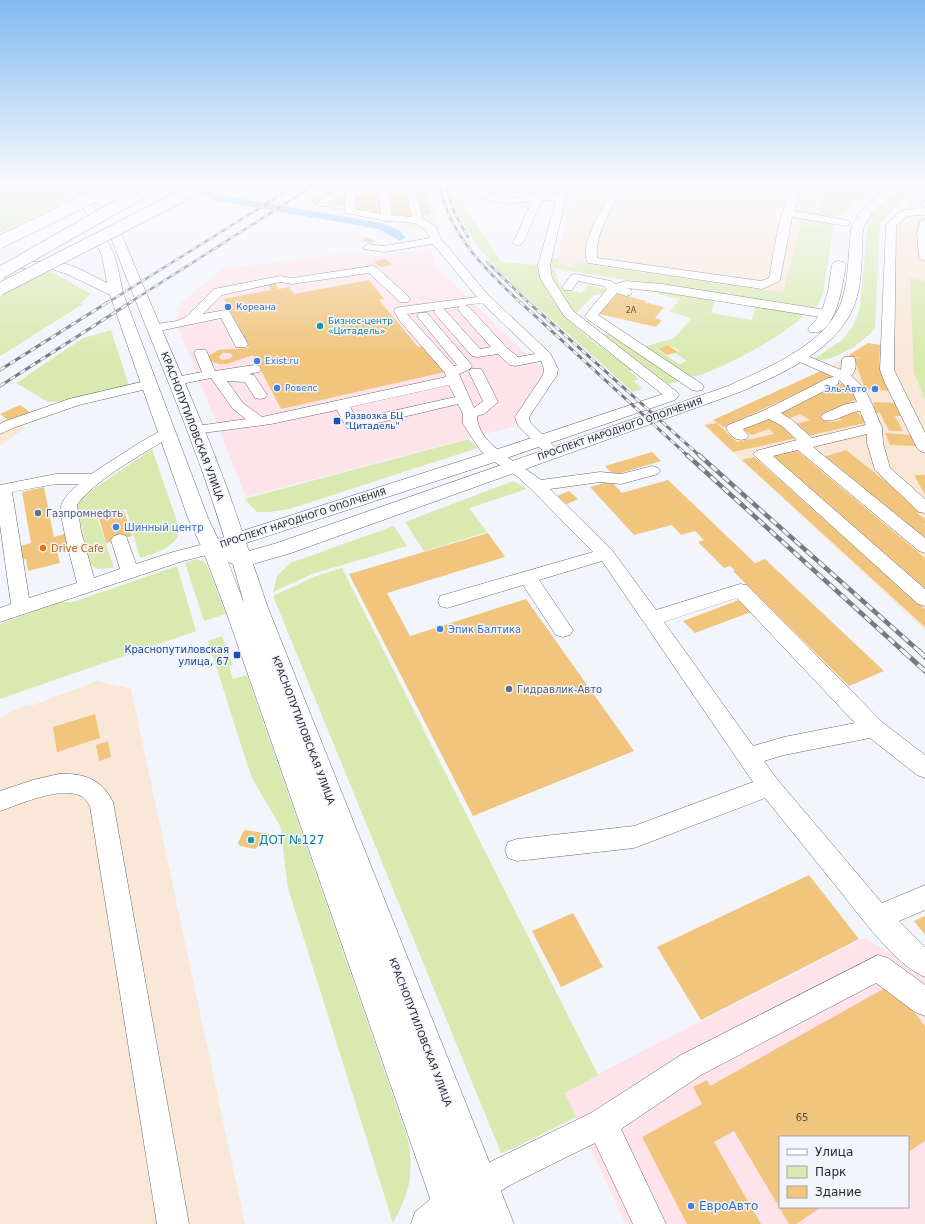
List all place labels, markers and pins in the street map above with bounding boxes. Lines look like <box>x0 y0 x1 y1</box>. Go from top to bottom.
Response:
marker: Кореана <box>223 302 233 312</box>
place label: Кореана <box>236 302 276 312</box>
place label: Бизнес-центр «Цитадель» <box>328 316 393 336</box>
marker: Бизнес-центр «Цитадель» <box>315 321 325 331</box>
marker: Exist.ru <box>252 356 262 366</box>
place label: Exist.ru <box>265 356 299 366</box>
marker: Ровелс <box>272 383 282 393</box>
place label: Ровелс <box>285 383 318 393</box>
place label: Эль-Авто <box>824 384 867 394</box>
marker: Эль-Авто <box>870 384 880 394</box>
place label: Развозка БЦ "Цитадель" <box>345 411 403 431</box>
marker: Развозка БЦ "Цитадель" <box>332 416 342 426</box>
marker: Газпромнефть <box>33 508 43 518</box>
place label: Газпромнефть <box>46 508 123 519</box>
marker: Шинный центр <box>111 522 121 532</box>
place label: Шинный центр <box>124 522 204 533</box>
marker: Drive Cafe <box>38 543 48 553</box>
place label: Drive Cafe <box>51 543 104 554</box>
marker: Эпик Балтика <box>435 624 445 634</box>
place label: Эпик Балтика <box>448 624 521 635</box>
place label: Краснопутиловская улица, 67 <box>124 644 229 667</box>
marker: Краснопутиловская улица, 67 <box>232 650 242 660</box>
marker: Гидравлик-Авто <box>504 684 514 694</box>
place label: Гидравлик-Авто <box>517 684 602 695</box>
place label: ДОТ №127 <box>259 833 324 847</box>
marker: ДОТ №127 <box>246 835 256 845</box>
place label: ЕвроАвто <box>699 1199 758 1213</box>
marker: ЕвроАвто <box>686 1201 696 1211</box>

